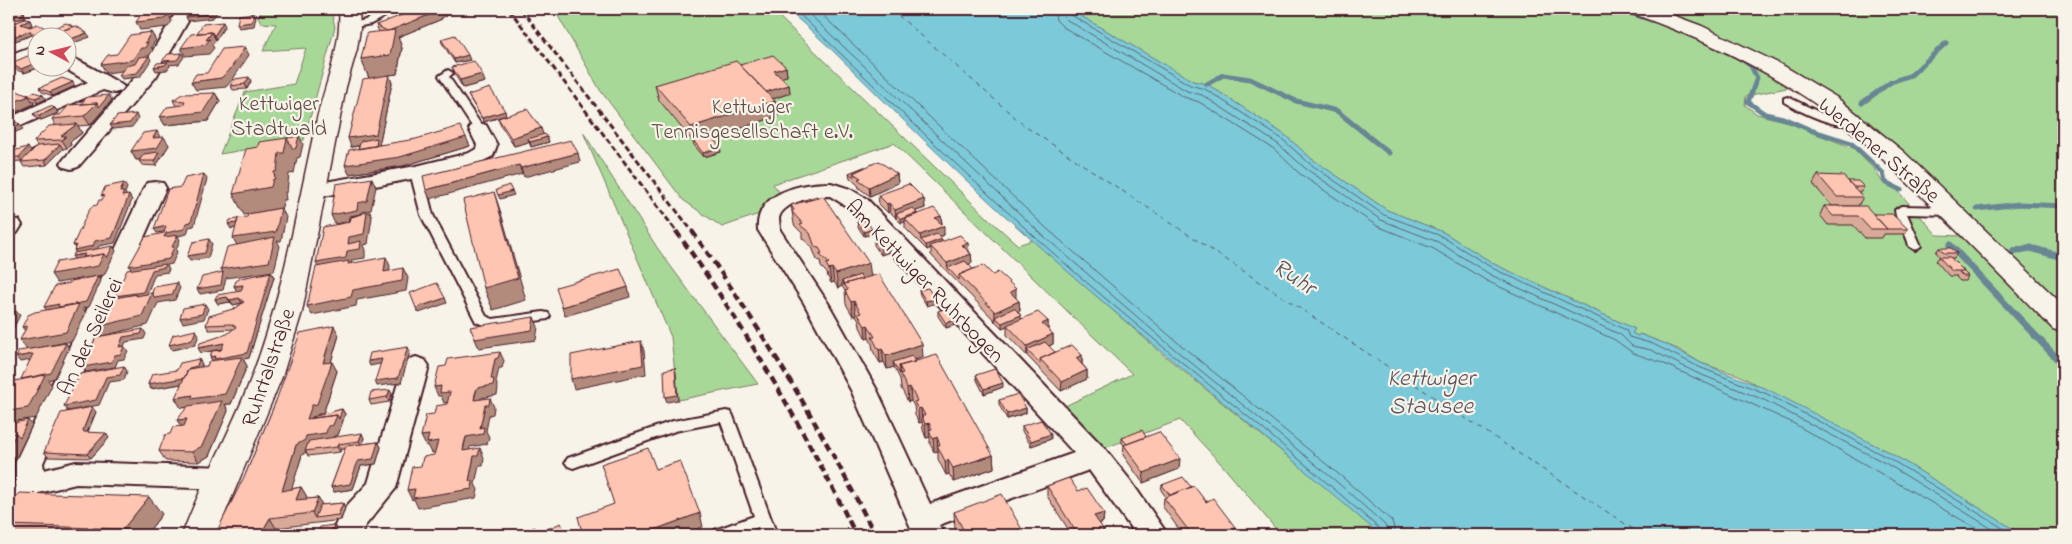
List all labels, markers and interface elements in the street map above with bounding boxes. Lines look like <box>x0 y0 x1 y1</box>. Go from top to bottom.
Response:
north arrow <box>28 28 78 78</box>
text: N <box>30 45 52 57</box>
park label: Kettwiger Stadtwald <box>231 89 327 146</box>
street label: Werdener Straße <box>1810 91 1946 212</box>
park label: Kettwiger Tennisgesellschaft e.V. <box>651 92 853 150</box>
street label: Am Kettwiger Ruhrbogen <box>836 193 1011 372</box>
water label: Ruhr <box>1265 251 1324 307</box>
street label: An der Seilerei <box>50 273 133 401</box>
street label: Ruhrtalstraße <box>235 304 305 432</box>
water label: Kettwiger Stausee <box>1387 362 1477 425</box>

